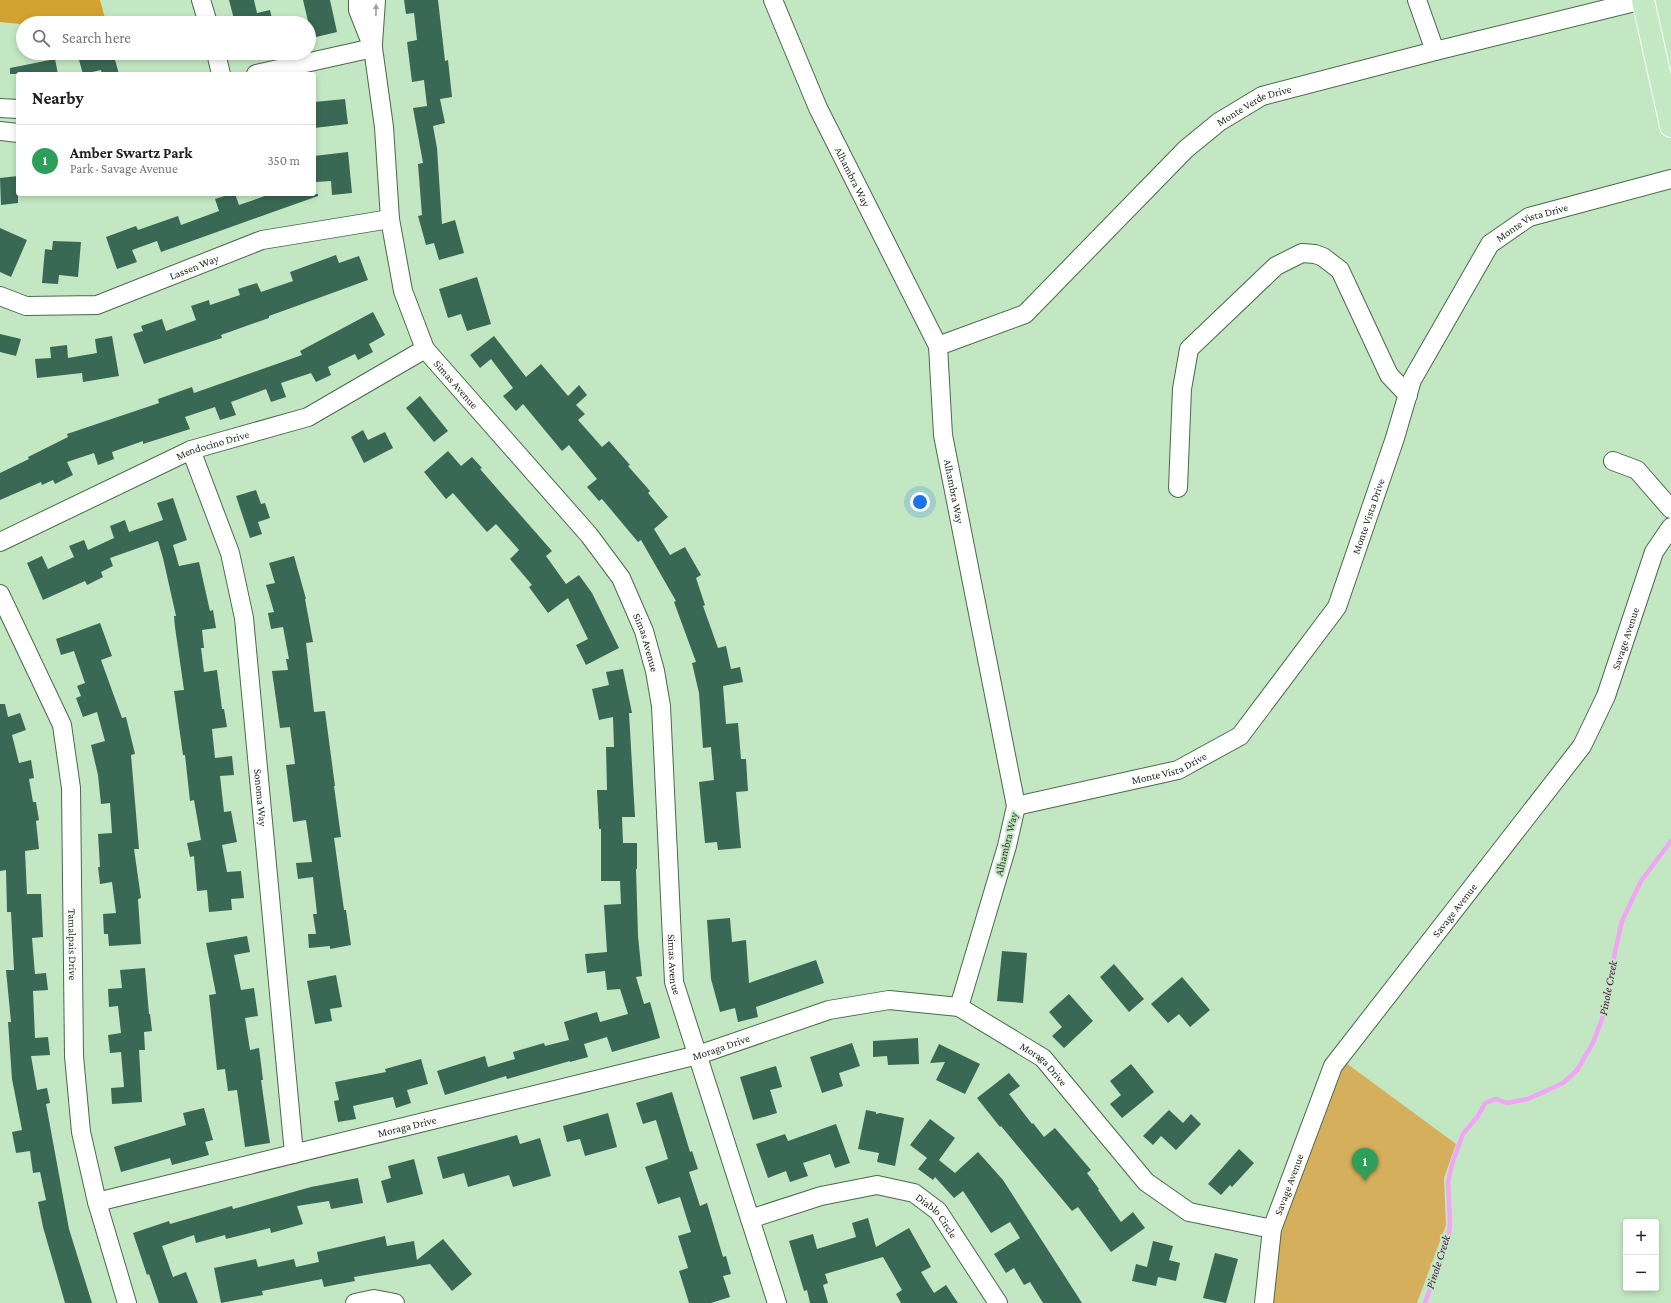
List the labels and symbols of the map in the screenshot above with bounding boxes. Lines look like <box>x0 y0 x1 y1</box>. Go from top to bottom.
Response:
one-way arrow <box>373 3 379 16</box>
street label: Monte Verde Drive <box>1214 83 1293 128</box>
street label: Alhambra Way <box>833 145 873 210</box>
street label: Monte Vista Drive <box>1494 201 1569 244</box>
street label: Lassen Way <box>168 251 221 282</box>
street label: Simas Avenue <box>431 357 481 411</box>
street label: Mendocino Drive <box>174 428 251 462</box>
street label: Alhambra Way <box>942 458 966 526</box>
street label: Monte Vista Drive <box>1350 477 1387 556</box>
your location <box>910 492 930 512</box>
street label: Savage Avenue <box>1609 606 1641 671</box>
street label: Simas Avenue <box>631 611 661 673</box>
street label: Monte Vista Drive <box>1130 749 1209 786</box>
street label: Sonoma Way <box>252 768 269 828</box>
street label: Alhambra Way <box>992 810 1021 877</box>
street label: Savage Avenue <box>1430 881 1479 939</box>
street label: Tamalpais Drive <box>66 909 79 980</box>
street label: Simas Avenue <box>666 934 684 996</box>
water label: Pinole Creek <box>1596 959 1620 1017</box>
street label: Moraga Drive <box>691 1032 751 1062</box>
street label: Moraga Drive <box>1018 1040 1070 1088</box>
street label: Moraga Drive <box>376 1113 437 1139</box>
pin: 1 <box>1352 1148 1378 1181</box>
street label: Savage Avenue <box>1272 1152 1306 1217</box>
street label: Diablo Circle <box>914 1191 960 1240</box>
water label: Pinole Creek <box>1423 1233 1453 1291</box>

